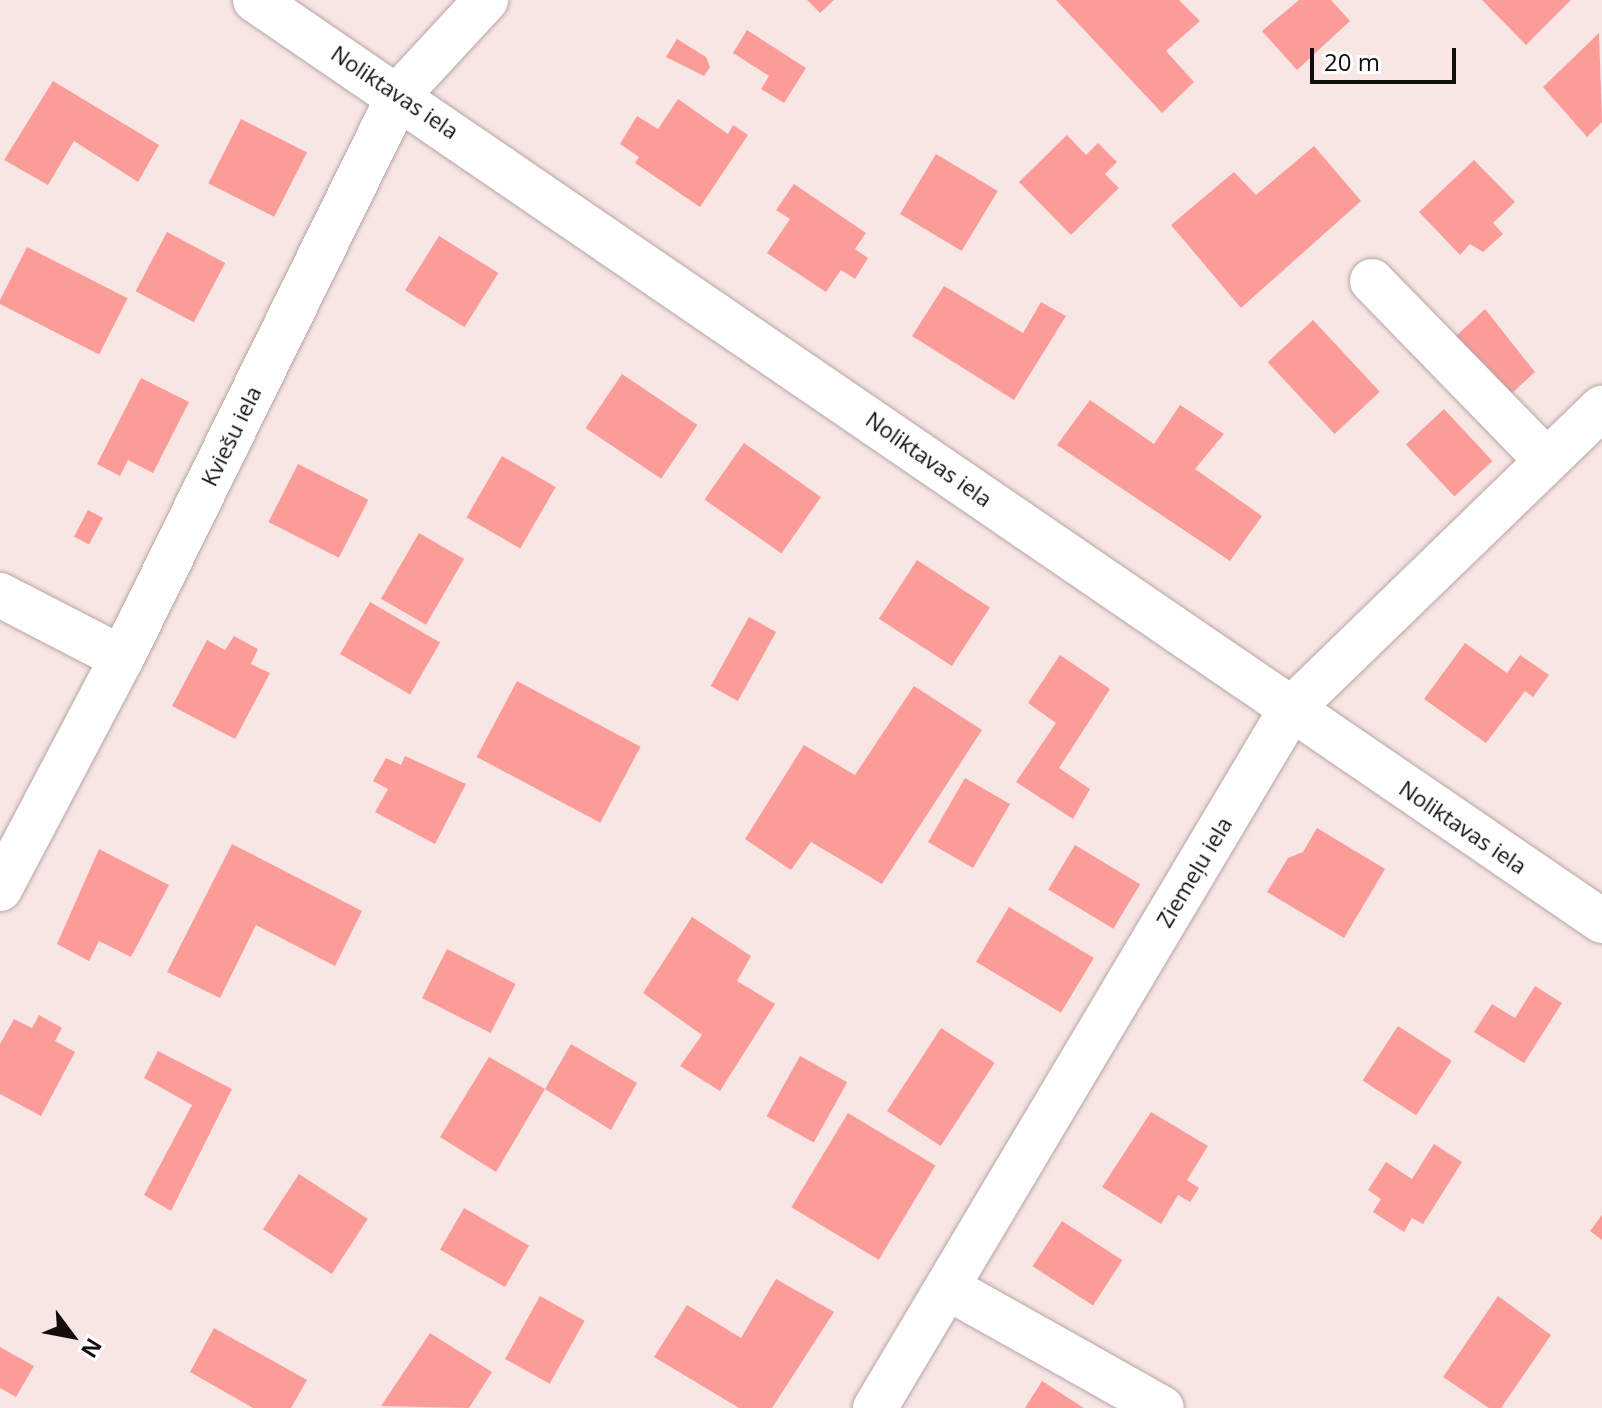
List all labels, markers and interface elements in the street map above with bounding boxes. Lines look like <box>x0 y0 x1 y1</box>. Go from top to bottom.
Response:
scale bar <box>1314 32 1460 82</box>
street label: Noliktavas iela <box>326 40 464 144</box>
text: 20 m <box>1324 45 1380 78</box>
street label: Kviešu iela <box>196 382 266 490</box>
street label: Noliktavas iela <box>861 406 997 512</box>
street label: Noliktavas iela <box>1394 775 1532 879</box>
street label: Ziemeļu iela <box>1151 812 1237 932</box>
north arrow <box>32 1296 112 1376</box>
text: N <box>75 1333 110 1364</box>

